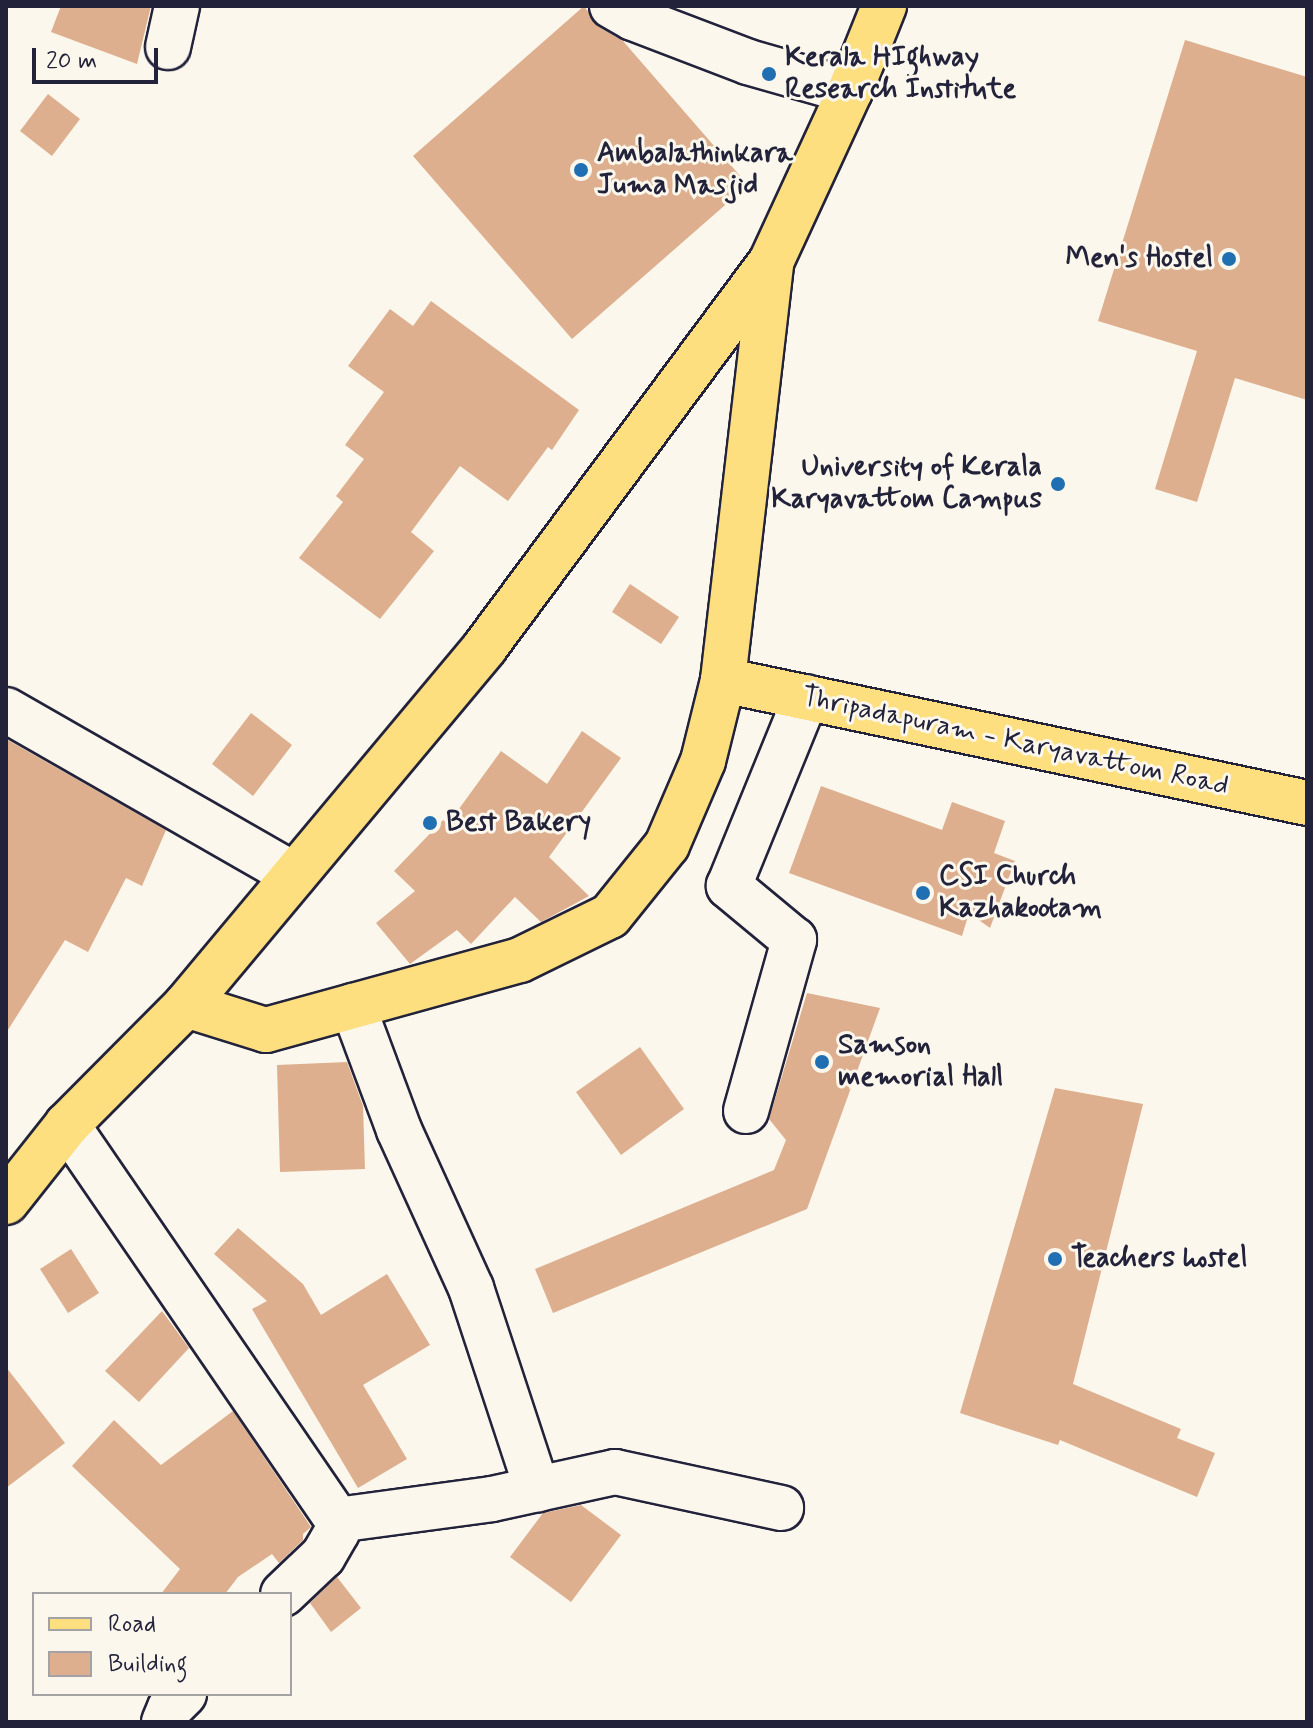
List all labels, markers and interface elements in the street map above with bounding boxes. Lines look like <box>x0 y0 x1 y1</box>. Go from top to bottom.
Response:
scale bar <box>36 32 162 82</box>
place label: Kerala HIghway Research Institute <box>785 41 1016 107</box>
text: 20 m <box>46 46 97 77</box>
marker: Kerala HIghway Research Institute <box>760 65 778 83</box>
place label: Ambalathinkara Juma Masjid <box>597 137 793 203</box>
marker: Ambalathinkara Juma Masjid <box>572 161 590 179</box>
place label: Men's Hostel <box>1063 242 1213 276</box>
marker: Men's Hostel <box>1220 250 1238 268</box>
place label: University of Kerala Karyavattom Campus <box>777 451 1042 517</box>
marker: University of Kerala Karyavattom Campus <box>1049 475 1067 493</box>
street label: Thripadapuram - Karyavattom Road <box>800 681 1230 803</box>
place label: Best Bakery <box>446 806 591 840</box>
marker: Best Bakery <box>421 814 439 832</box>
place label: CSI Church Kazhakootam <box>939 860 1102 926</box>
marker: CSI Church Kazhakootam <box>914 884 932 902</box>
place label: Samson memorial Hall <box>838 1029 1007 1095</box>
marker: Samson memorial Hall <box>813 1053 831 1071</box>
place label: Teachers hostel <box>1071 1242 1247 1276</box>
marker: Teachers hostel <box>1046 1250 1064 1268</box>
legend <box>32 1592 292 1696</box>
text: Road <box>108 1609 156 1640</box>
text: Building <box>108 1649 188 1680</box>

